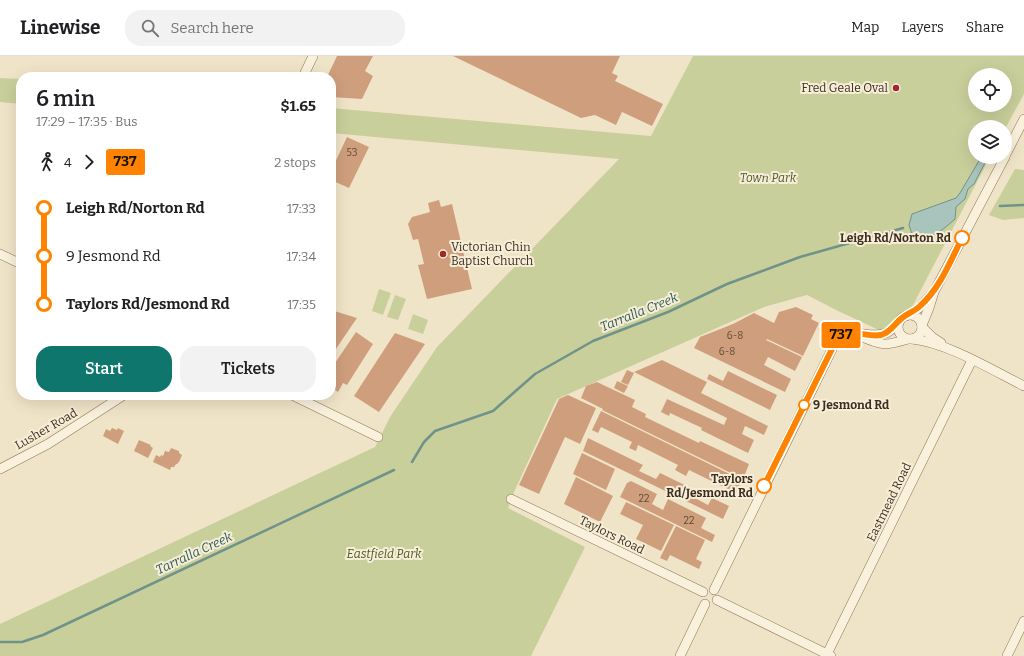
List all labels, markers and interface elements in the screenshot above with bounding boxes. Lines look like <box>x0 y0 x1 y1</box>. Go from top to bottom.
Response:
search box <box>125 10 405 46</box>
text: Linewise <box>20 16 101 39</box>
icon: search <box>139 17 161 39</box>
text: Search here <box>171 19 254 37</box>
text: Map <box>851 19 879 36</box>
text: Layers <box>901 19 944 36</box>
text: Share <box>966 19 1004 36</box>
map controls <box>968 68 1012 164</box>
button: locate <box>968 68 1012 112</box>
place label: Fred Geale Oval <box>801 81 889 95</box>
marker: Fred Geale Oval <box>891 83 901 93</box>
text: 6 min <box>36 85 95 112</box>
text: $1.65 <box>280 97 316 115</box>
text: 17:29 – 17:35 · Bus <box>36 114 138 129</box>
button: layers <box>968 120 1012 164</box>
house number: 53 <box>347 147 358 159</box>
icon: walk <box>36 151 58 173</box>
icon: forward <box>78 151 100 173</box>
text: 737 <box>114 153 137 170</box>
text: 4 <box>64 155 72 170</box>
text: 2 stops <box>274 155 316 170</box>
park label: Town Park <box>740 171 797 185</box>
text: Leigh Rd/Norton Rd <box>66 199 205 217</box>
text: 17:33 <box>287 201 316 216</box>
marker: Leigh Rd/Norton Rd <box>954 230 970 246</box>
place label: Leigh Rd/Norton Rd <box>840 231 952 245</box>
place label: Victorian Chin Baptist Church <box>451 240 534 268</box>
text: 9 Jesmond Rd <box>66 247 161 265</box>
text: 17:34 <box>287 249 316 264</box>
marker: Victorian Chin Baptist Church <box>438 249 448 259</box>
water label: Tarralla Creek <box>598 289 681 334</box>
text: Taylors Rd/Jesmond Rd <box>66 295 229 313</box>
text: 17:35 <box>287 297 316 312</box>
line badge: 737 <box>818 322 864 348</box>
text: 737 <box>830 326 852 343</box>
house number: 6-8 <box>727 330 743 342</box>
button: Start <box>36 346 172 392</box>
button: Tickets <box>180 346 316 392</box>
house number: 6-8 <box>719 346 735 358</box>
place label: 9 Jesmond Rd <box>813 398 890 412</box>
marker: 9 Jesmond Rd <box>798 399 810 411</box>
street label: Lusher Road <box>12 406 80 452</box>
street label: Eastmead Road <box>864 460 914 544</box>
place label: Taylors Rd/Jesmond Rd <box>666 472 754 500</box>
marker: Taylors Rd/Jesmond Rd <box>756 478 772 494</box>
house number: 22 <box>639 493 649 505</box>
street label: Taylors Road <box>577 513 647 557</box>
house number: 22 <box>684 515 694 527</box>
water label: Tarralla Creek <box>153 528 235 577</box>
park label: Eastfield Park <box>347 547 422 561</box>

